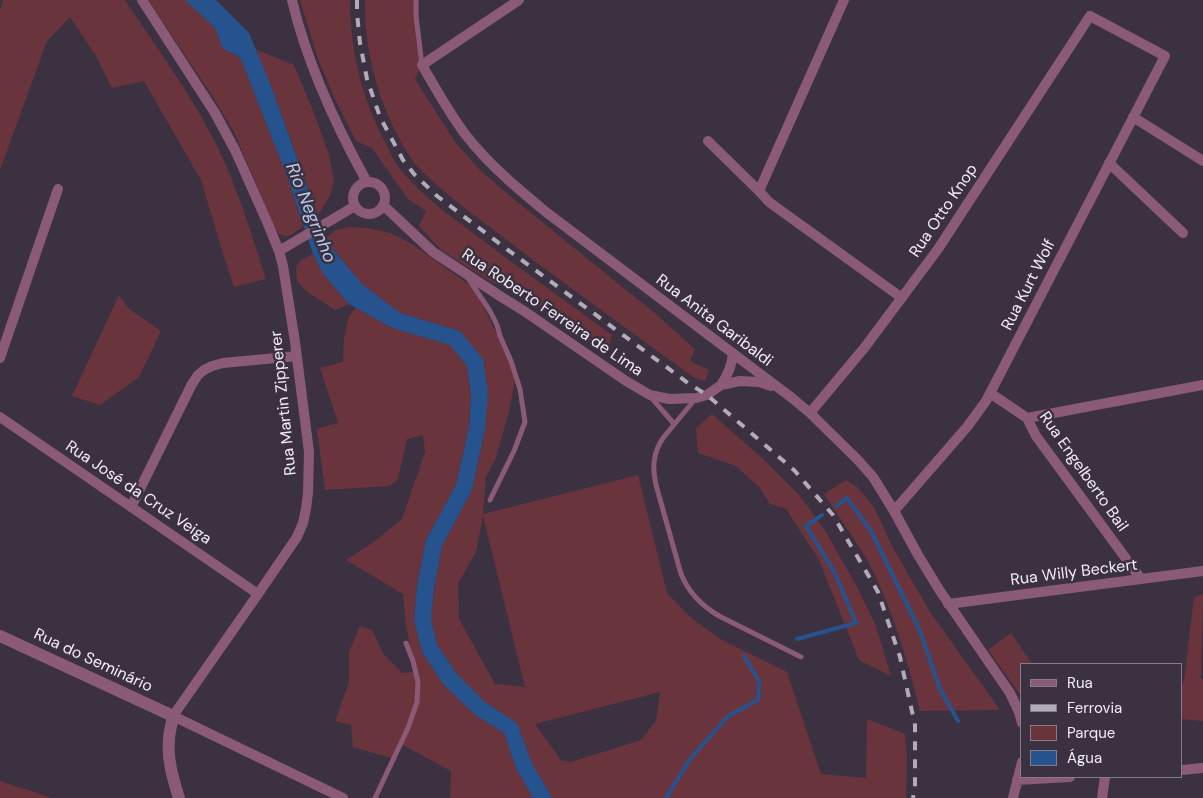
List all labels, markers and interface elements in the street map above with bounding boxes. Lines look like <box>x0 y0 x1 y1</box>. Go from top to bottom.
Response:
water label: Rio Negrinho <box>280 160 340 266</box>
street label: Rua Otto Knop <box>906 161 982 261</box>
street label: Rua Kurt Wolf <box>998 236 1060 334</box>
street label: Rua Roberto Ferreira de Lima <box>458 245 646 381</box>
street label: Rua Anita Garibaldi <box>652 271 776 371</box>
street label: Rua Martin Zipperer <box>267 330 301 476</box>
street label: Rua Engelberto Bail <box>1034 408 1132 536</box>
street label: Rua José da Cruz Veiga <box>61 437 215 549</box>
street label: Rua Willy Beckert <box>1009 556 1139 590</box>
street label: Rua do Seminário <box>30 625 156 697</box>
legend <box>1020 663 1183 778</box>
text: Rua <box>1067 673 1093 693</box>
text: Ferrovia <box>1067 698 1122 718</box>
text: Parque <box>1067 723 1115 743</box>
text: Água <box>1067 748 1102 768</box>

